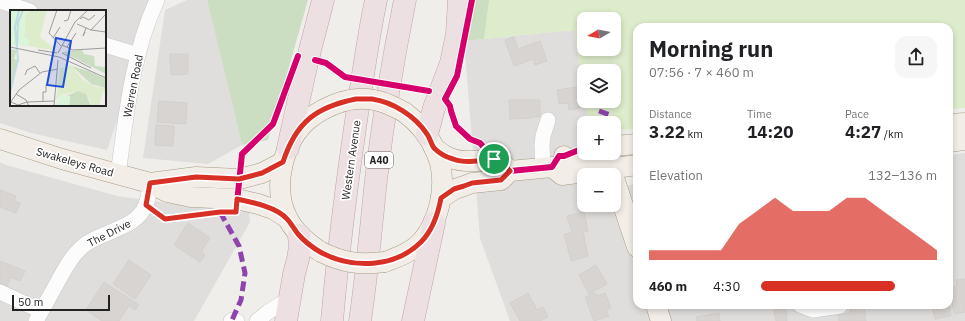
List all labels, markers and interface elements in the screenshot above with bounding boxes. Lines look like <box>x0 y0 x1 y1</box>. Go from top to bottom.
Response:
inset map <box>10 10 106 106</box>
north arrow <box>577 12 621 56</box>
map controls <box>577 12 621 212</box>
text: Morning run <box>649 34 773 63</box>
button: share <box>895 36 937 78</box>
street label: Warren Road <box>120 53 146 119</box>
button: layers <box>577 64 621 108</box>
text: 07:56 · 7 × 460 m <box>649 64 754 81</box>
text: Distance <box>649 107 692 121</box>
text: Time <box>747 107 772 121</box>
text: Pace <box>845 107 869 121</box>
button: + <box>577 116 621 160</box>
street label: Western Avenue <box>338 119 364 201</box>
text: 3.22 <box>649 121 685 143</box>
text: 14:20 <box>747 121 793 143</box>
text: 4:27 <box>845 121 881 143</box>
text: km <box>685 127 703 141</box>
text: /km <box>881 127 903 141</box>
pin <box>477 142 511 176</box>
street label: Swakeleys Road <box>35 144 115 180</box>
icon: arrive <box>483 148 505 170</box>
road number: A40 <box>365 152 393 168</box>
text: Elevation <box>649 167 703 184</box>
text: 132–136 m <box>868 167 937 184</box>
button: − <box>577 168 621 212</box>
street label: The Drive <box>85 216 133 250</box>
text: 460 m <box>649 278 687 295</box>
text: 4:30 <box>713 278 740 295</box>
scale bar <box>12 293 110 312</box>
text: 50 m <box>18 295 43 309</box>

